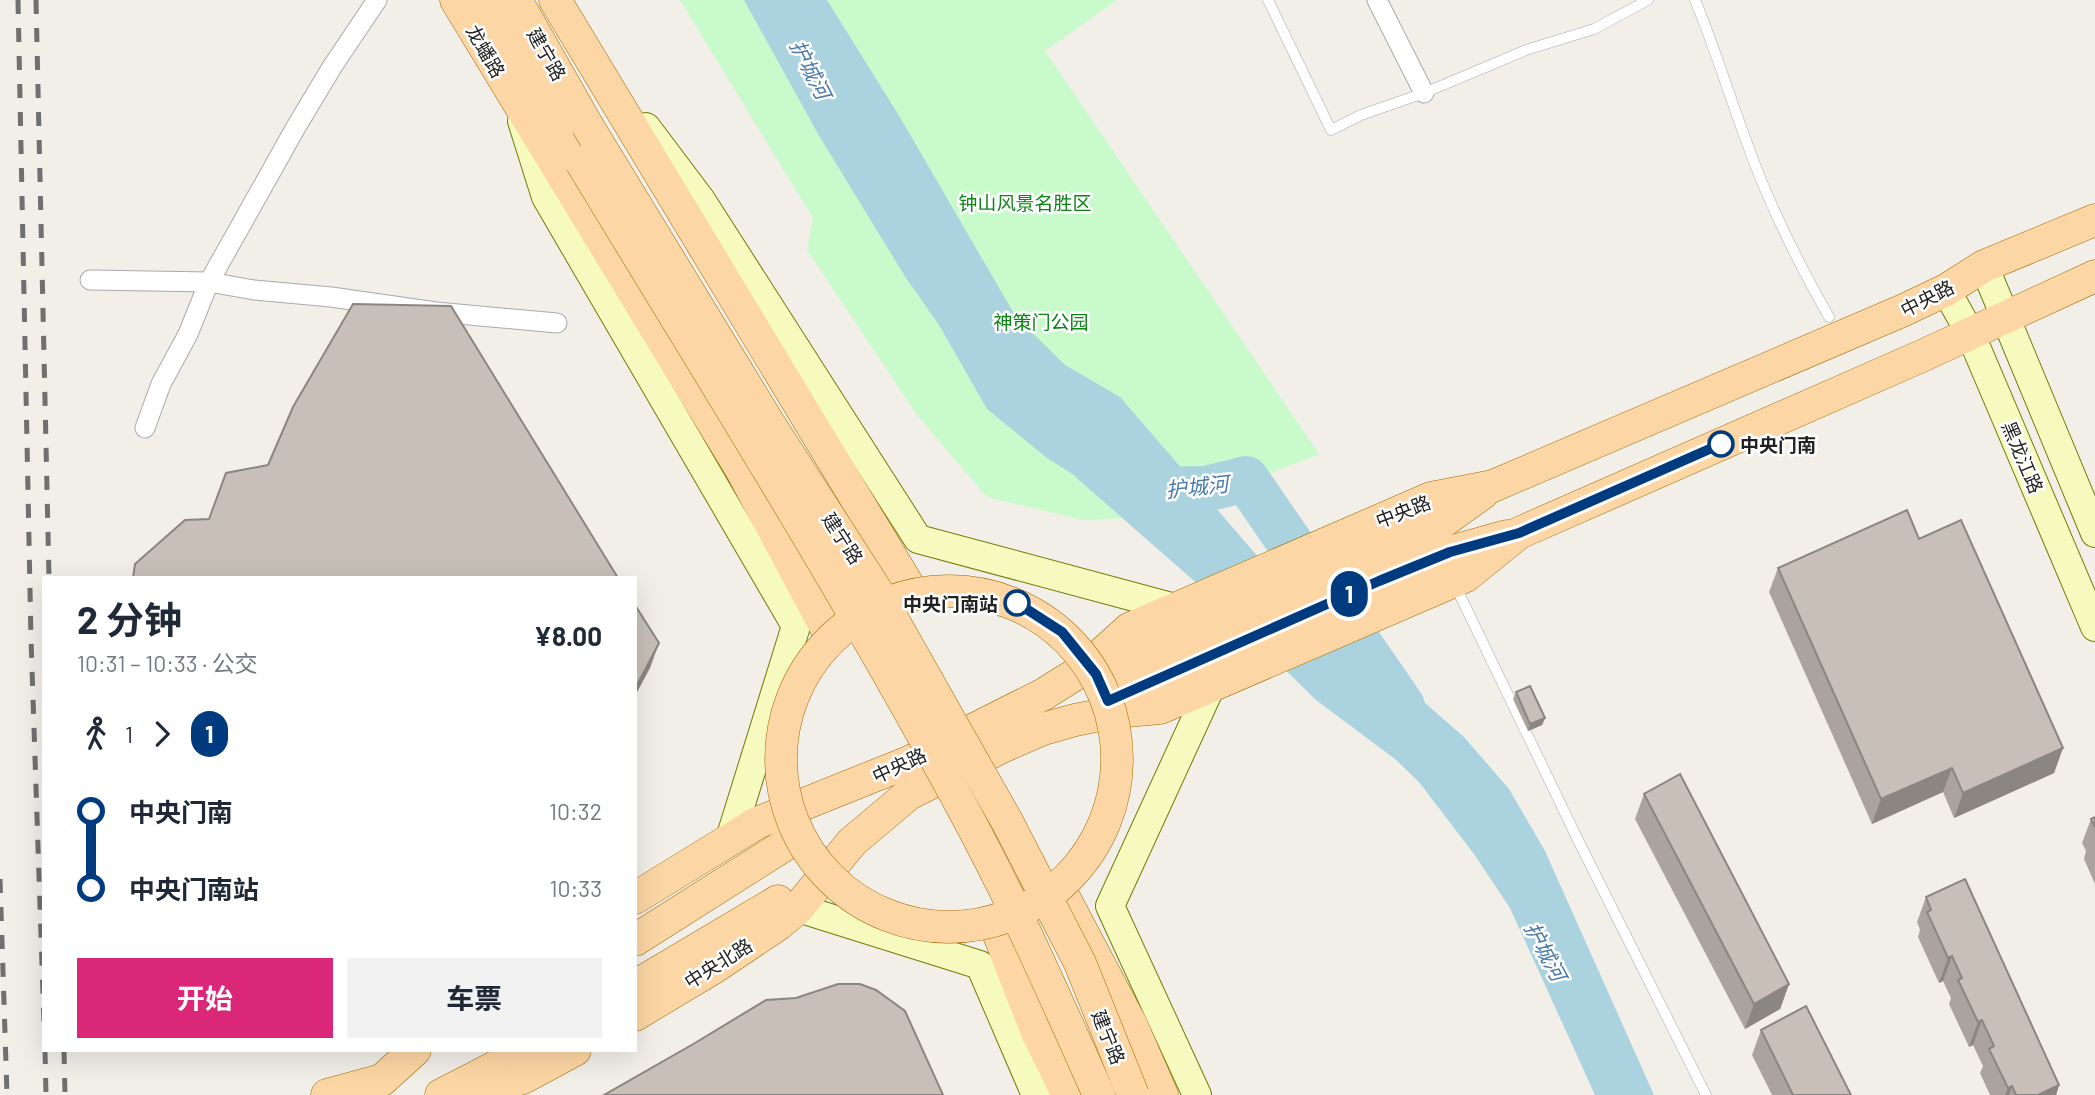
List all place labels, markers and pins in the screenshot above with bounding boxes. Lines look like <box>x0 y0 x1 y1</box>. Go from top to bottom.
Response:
marker: 中央门南 <box>1708 431 1734 457</box>
place label: 中央门南 <box>1740 433 1816 456</box>
marker: 中央门南站 <box>1004 590 1030 616</box>
place label: 中央门南站 <box>903 592 998 615</box>

